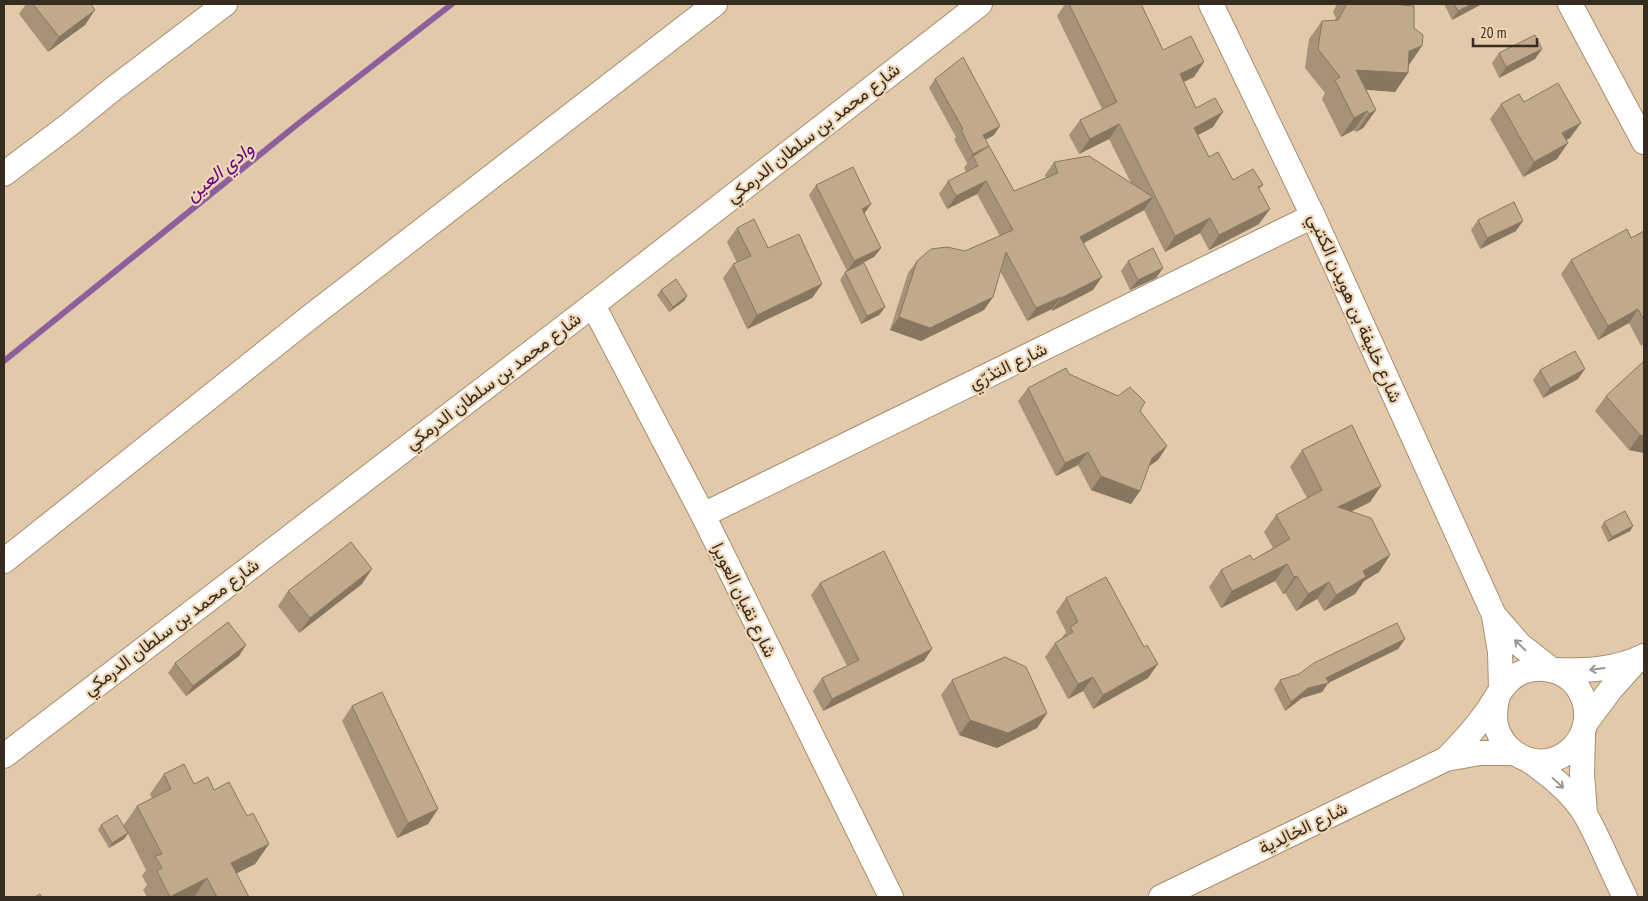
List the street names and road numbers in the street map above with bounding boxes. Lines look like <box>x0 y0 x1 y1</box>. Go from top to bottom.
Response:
street label: شارع محمد بن سلطان الدرمكي <box>721 57 907 211</box>
street label: شارع خليفة بن هويدن الكتبي <box>1300 210 1408 408</box>
street label: شارع محمد بن سلطان الدرمكي <box>400 307 588 458</box>
street label: شارع التذرّي <box>965 337 1052 398</box>
street label: شارع نقيان العويرا <box>706 539 782 661</box>
street label: شارع محمد بن سلطان الدرمكي <box>78 553 266 704</box>
street label: شارع الخالِدية <box>1255 796 1351 860</box>

